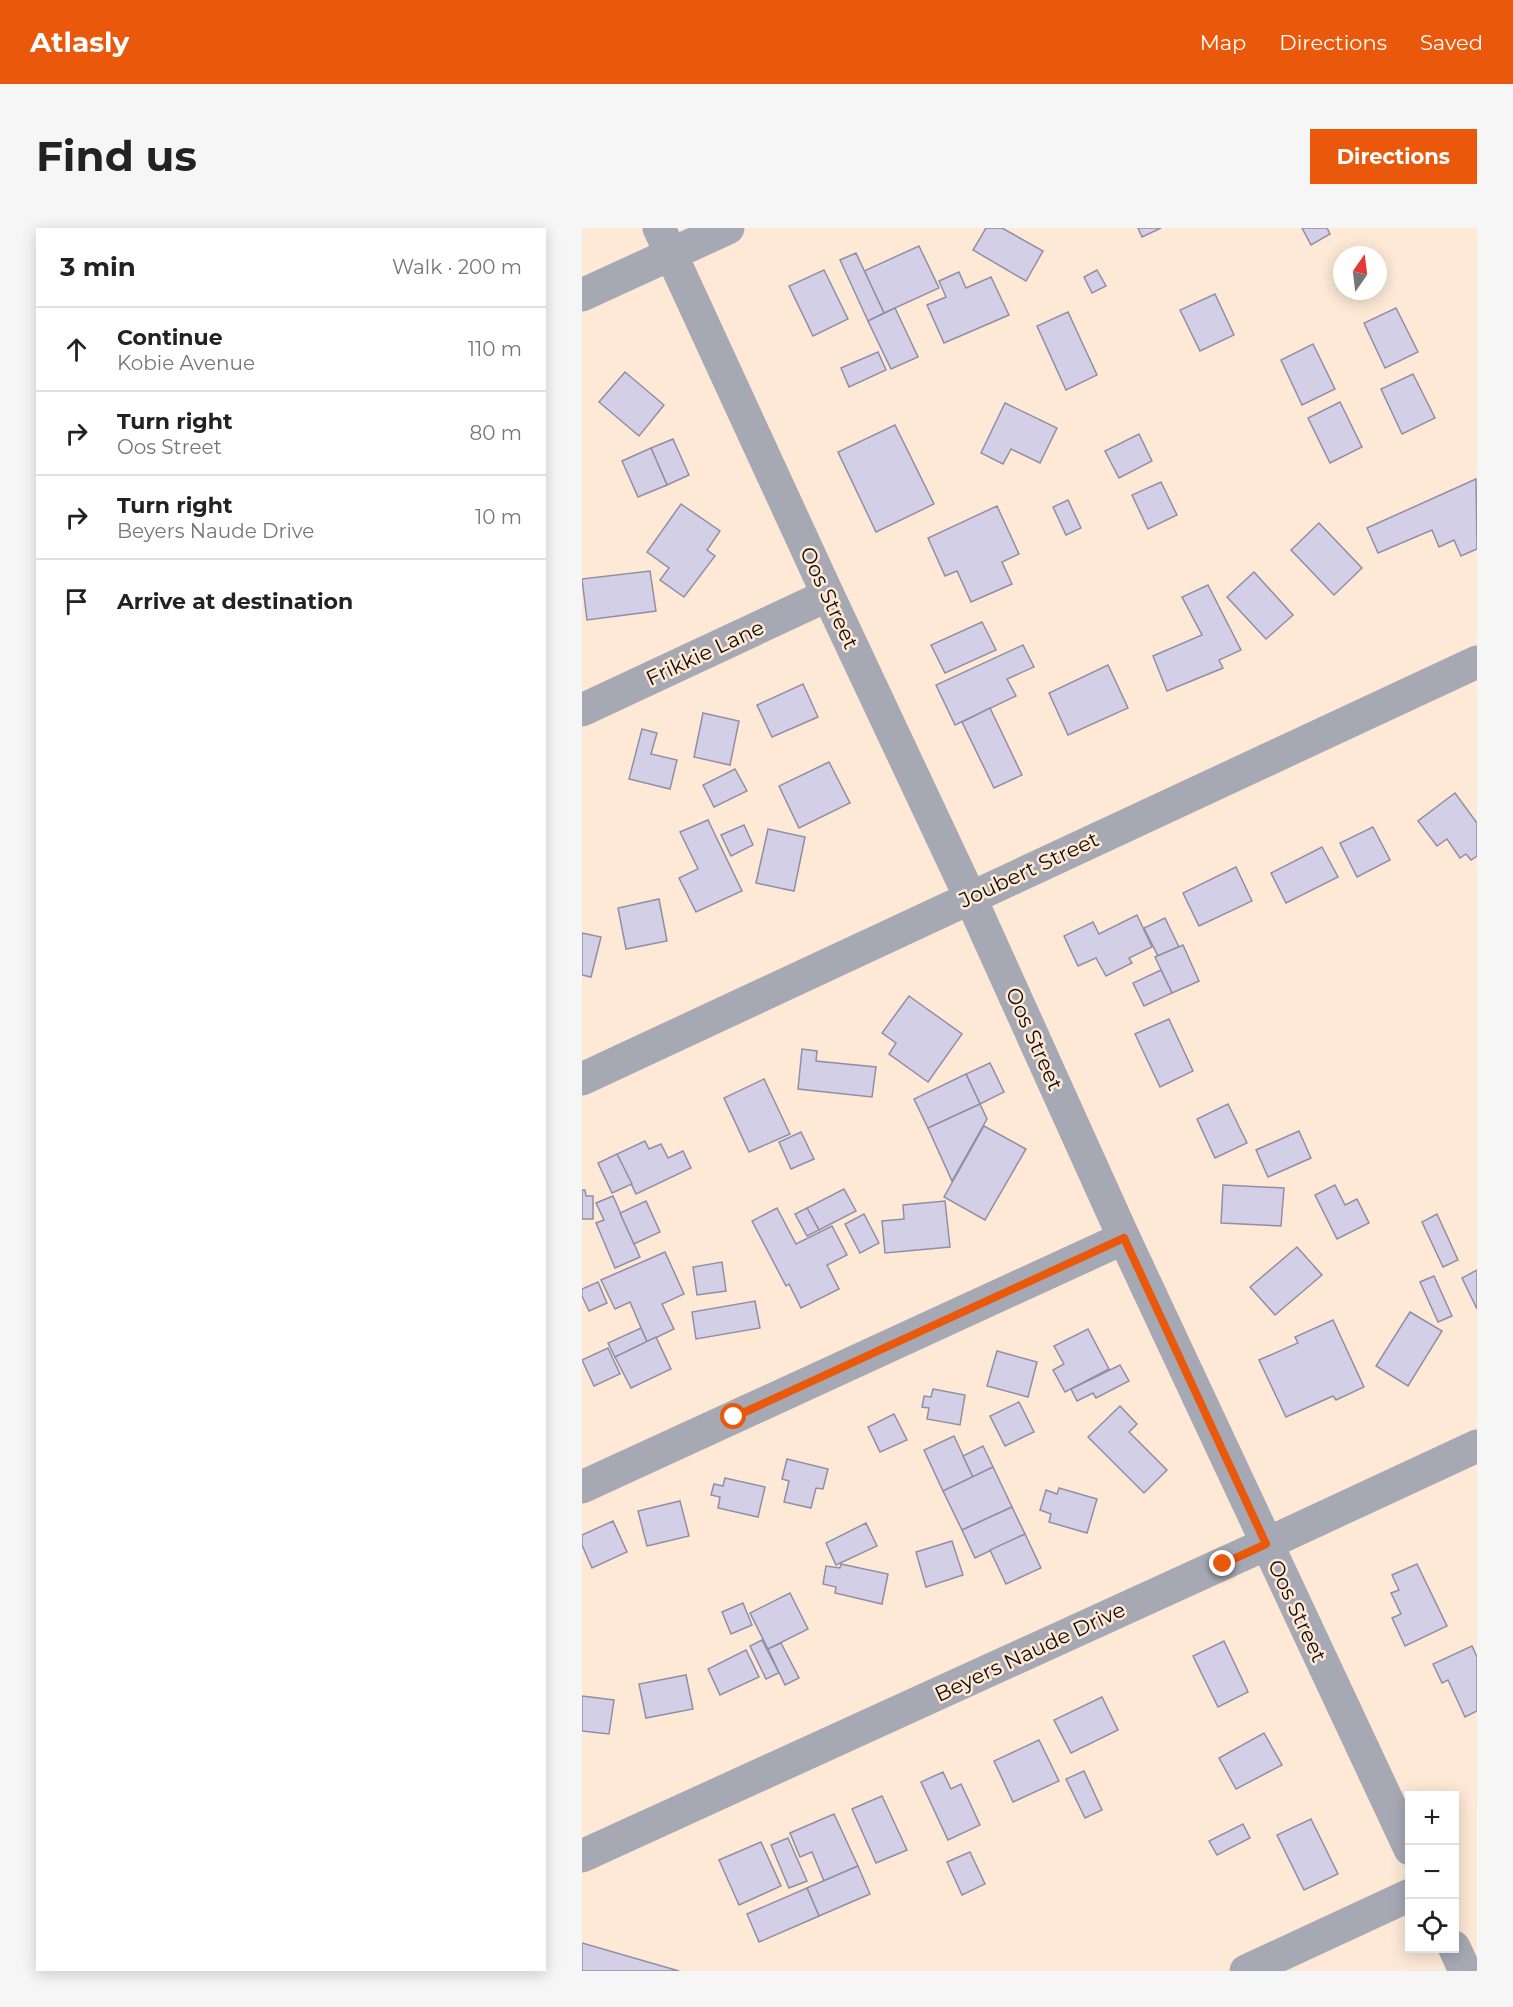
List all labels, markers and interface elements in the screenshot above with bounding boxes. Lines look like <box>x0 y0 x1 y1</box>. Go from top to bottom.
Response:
text: Atlasly <box>30 25 129 59</box>
text: Map <box>1200 30 1246 55</box>
text: Directions <box>1279 30 1387 55</box>
text: Saved <box>1420 30 1483 55</box>
button: Directions <box>1310 129 1477 184</box>
text: Find us <box>36 130 197 182</box>
north arrow <box>1333 246 1387 300</box>
text: 3 min <box>60 251 136 283</box>
text: Walk · 200 m <box>392 255 522 279</box>
text: Continue <box>117 324 223 351</box>
icon: ahead <box>60 333 93 366</box>
text: 110 m <box>468 337 522 361</box>
text: Kobie Avenue <box>117 351 255 375</box>
text: Turn right <box>117 408 232 435</box>
icon: right <box>60 417 93 450</box>
text: 80 m <box>470 421 522 445</box>
text: Oos Street <box>117 435 222 459</box>
text: Turn right <box>117 492 232 519</box>
icon: right <box>60 501 93 534</box>
text: 10 m <box>475 505 522 529</box>
text: Beyers Naude Drive <box>117 519 314 543</box>
street label: Oos Street <box>795 543 864 653</box>
icon: arrive <box>60 585 93 618</box>
text: Arrive at destination <box>117 588 353 615</box>
street label: Frikkie Lane <box>642 614 768 691</box>
street label: Joubert Street <box>954 826 1102 913</box>
street label: Oos Street <box>1001 983 1068 1094</box>
route start <box>720 1403 746 1429</box>
route end <box>1209 1550 1235 1576</box>
street label: Oos Street <box>1263 1556 1332 1666</box>
street label: Beyers Naude Drive <box>931 1596 1129 1707</box>
map controls <box>1405 1791 1459 1953</box>
button: + <box>1405 1791 1459 1845</box>
button: − <box>1405 1845 1459 1899</box>
button: locate <box>1405 1899 1459 1953</box>

